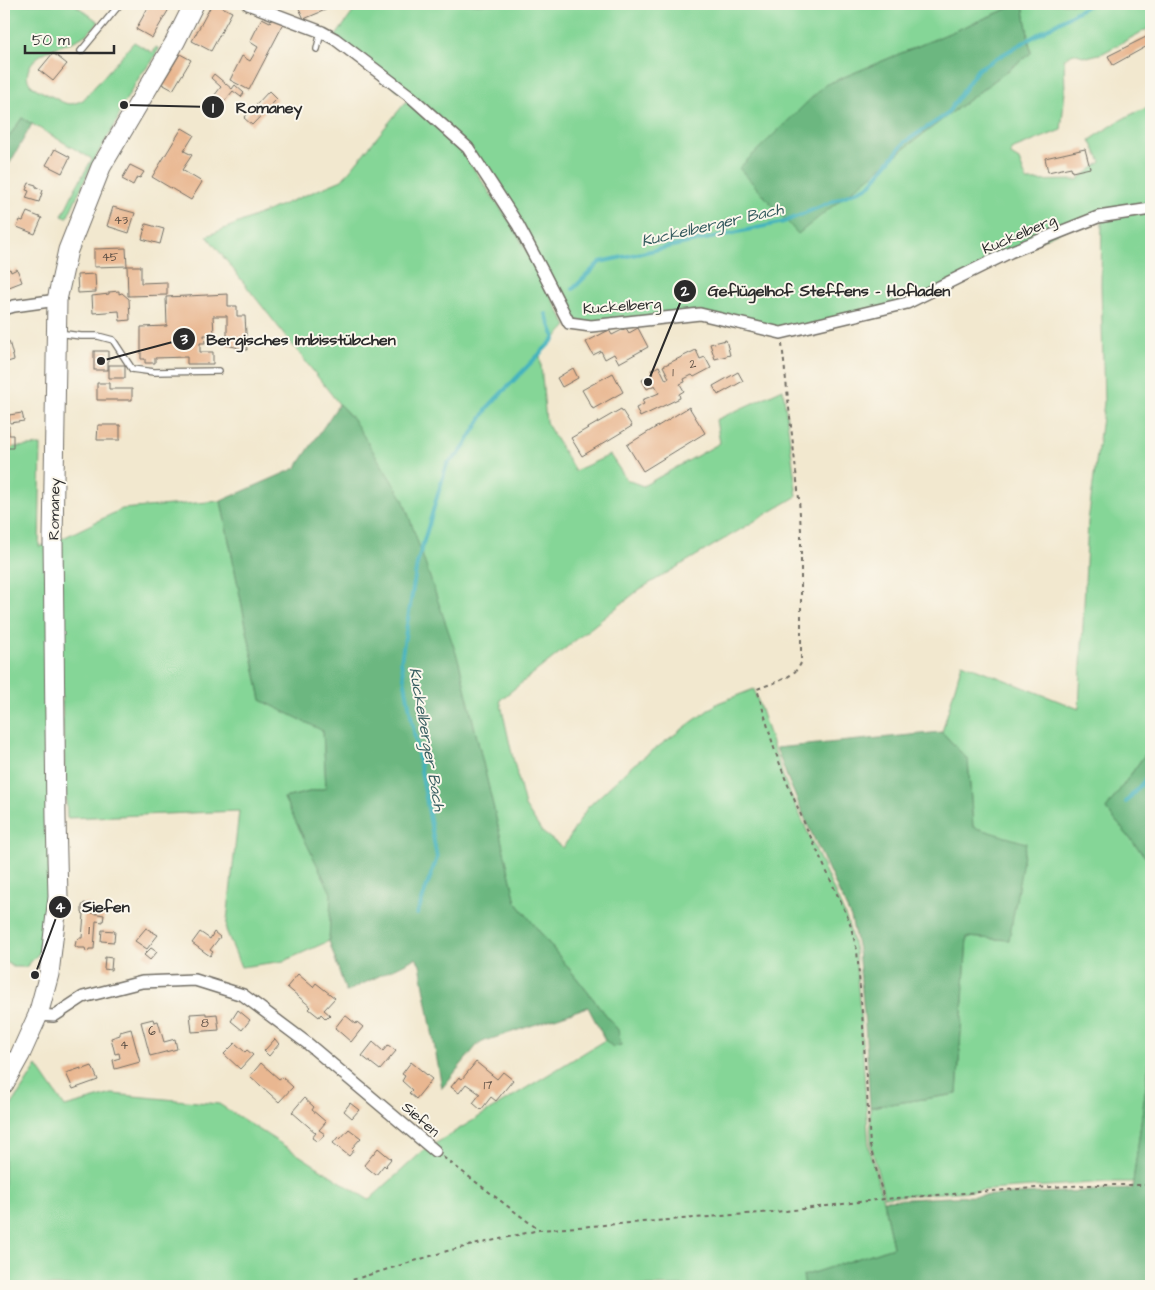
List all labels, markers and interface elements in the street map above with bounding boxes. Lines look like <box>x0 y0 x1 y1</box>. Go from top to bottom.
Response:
scale bar <box>25 22 114 54</box>
text: 50 m <box>32 30 70 51</box>
callout: Romaney <box>201 92 312 123</box>
text: Romaney <box>236 97 302 120</box>
text: 1 <box>212 98 214 119</box>
water label: Kuckelberger Bach <box>639 198 787 253</box>
street label: Kuckelberg <box>979 209 1060 260</box>
house number: 43 <box>114 212 128 229</box>
house number: 45 <box>102 249 119 266</box>
callout: Geflügelhof Steffens - Hofladen <box>672 275 960 306</box>
text: Geflügelhof Steffens - Hofladen <box>708 280 950 304</box>
text: 2 <box>680 281 690 302</box>
street label: Kuckelberg <box>582 293 662 321</box>
callout: Bergisches Imbisstübchen <box>171 323 406 354</box>
text: 3 <box>179 329 188 350</box>
text: Bergisches Imbisstübchen <box>206 329 396 353</box>
house number: 2 <box>690 356 697 373</box>
house number: 1 <box>672 364 674 381</box>
street label: Romaney <box>43 478 67 540</box>
water label: Kuckelberger Bach <box>403 666 451 814</box>
callout: Siefen <box>48 891 140 922</box>
text: Siefen <box>81 896 130 918</box>
text: 4 <box>55 897 66 918</box>
house number: 1 <box>88 922 90 939</box>
house number: 8 <box>201 1015 209 1032</box>
house number: 6 <box>148 1023 156 1040</box>
house number: 4 <box>120 1037 128 1054</box>
house number: 17 <box>484 1077 493 1094</box>
street label: Siefen <box>397 1097 445 1142</box>

